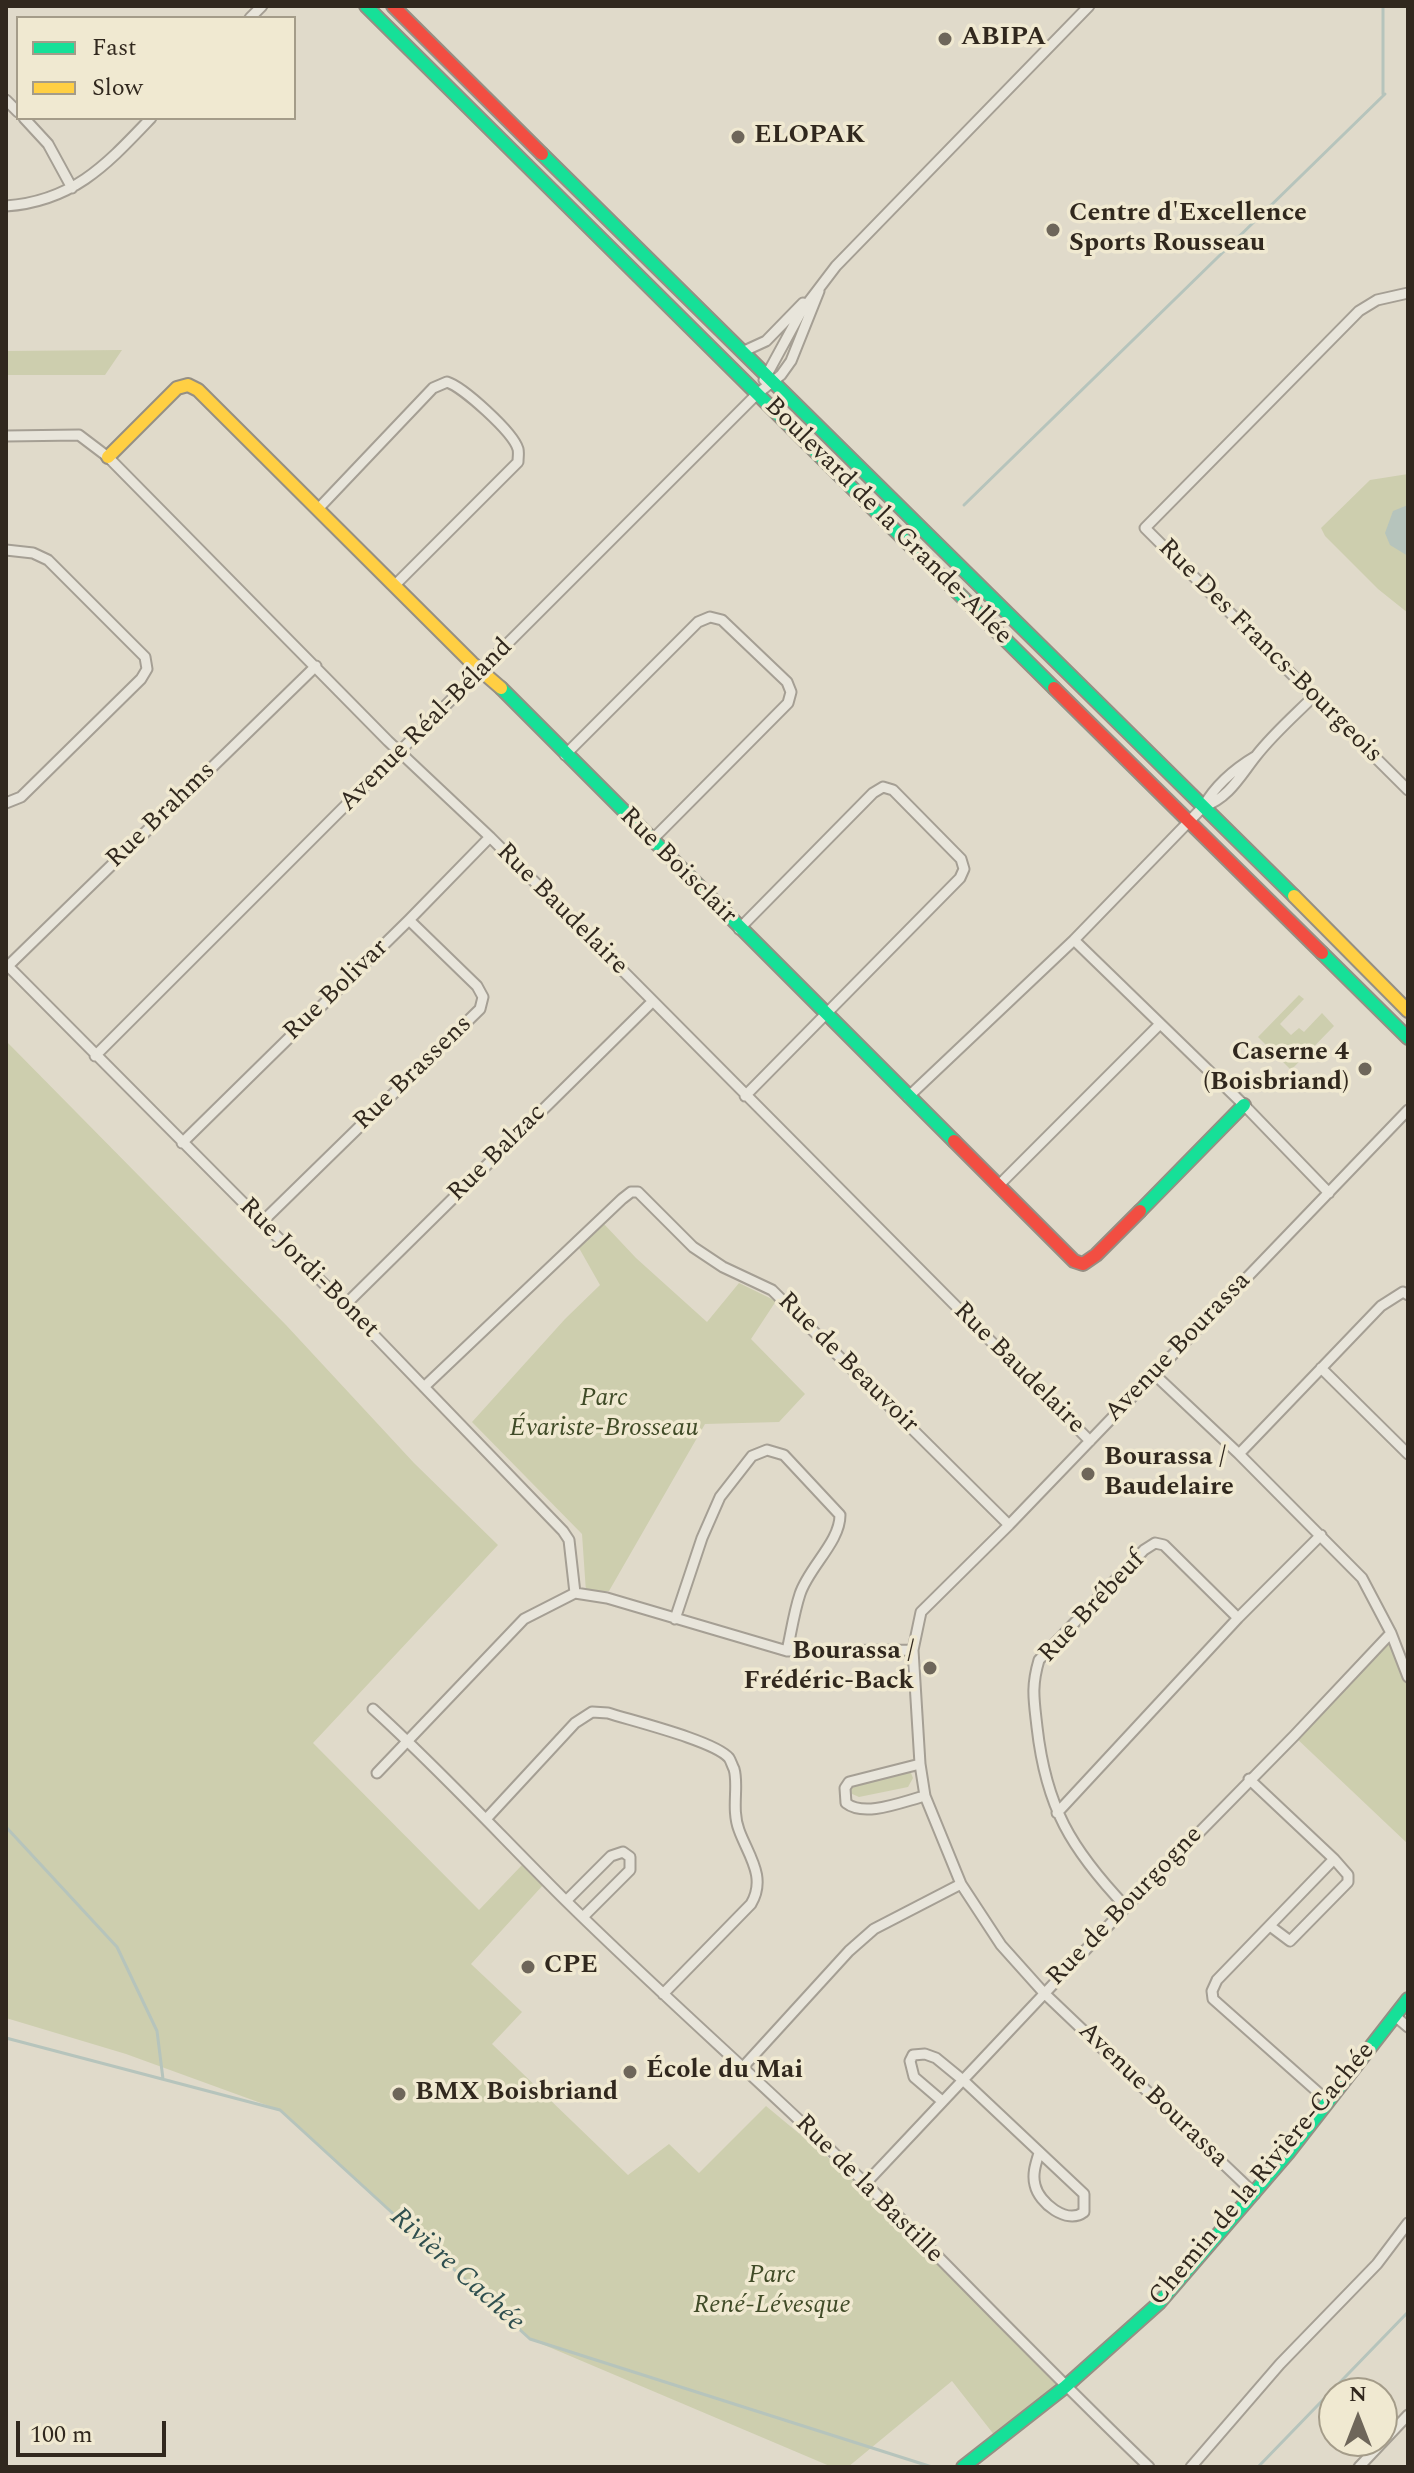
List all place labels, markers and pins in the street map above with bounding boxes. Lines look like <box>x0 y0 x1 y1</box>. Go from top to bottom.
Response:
place label: ABIPA <box>961 23 1046 55</box>
marker: ABIPA <box>936 30 954 48</box>
place label: ELOPAK <box>754 121 865 153</box>
marker: ELOPAK <box>729 128 747 146</box>
place label: Centre d'Excellence Sports Rousseau <box>1069 199 1307 260</box>
marker: Centre d'Excellence Sports Rousseau <box>1044 221 1062 239</box>
place label: Caserne 4 (Boisbriand) <box>1203 1038 1349 1100</box>
marker: Caserne 4 (Boisbriand) <box>1356 1060 1374 1078</box>
place label: Bourassa / Baudelaire <box>1104 1443 1234 1504</box>
marker: Bourassa / Baudelaire <box>1079 1465 1097 1483</box>
place label: Bourassa / Frédéric-Back <box>744 1637 914 1698</box>
marker: Bourassa / Frédéric-Back <box>921 1659 939 1677</box>
place label: CPE <box>544 1951 598 1983</box>
marker: CPE <box>519 1958 537 1976</box>
place label: École du Mai <box>646 2056 803 2088</box>
marker: École du Mai <box>621 2063 639 2081</box>
place label: BMX Boisbriand <box>415 2078 618 2110</box>
marker: BMX Boisbriand <box>390 2085 408 2103</box>

